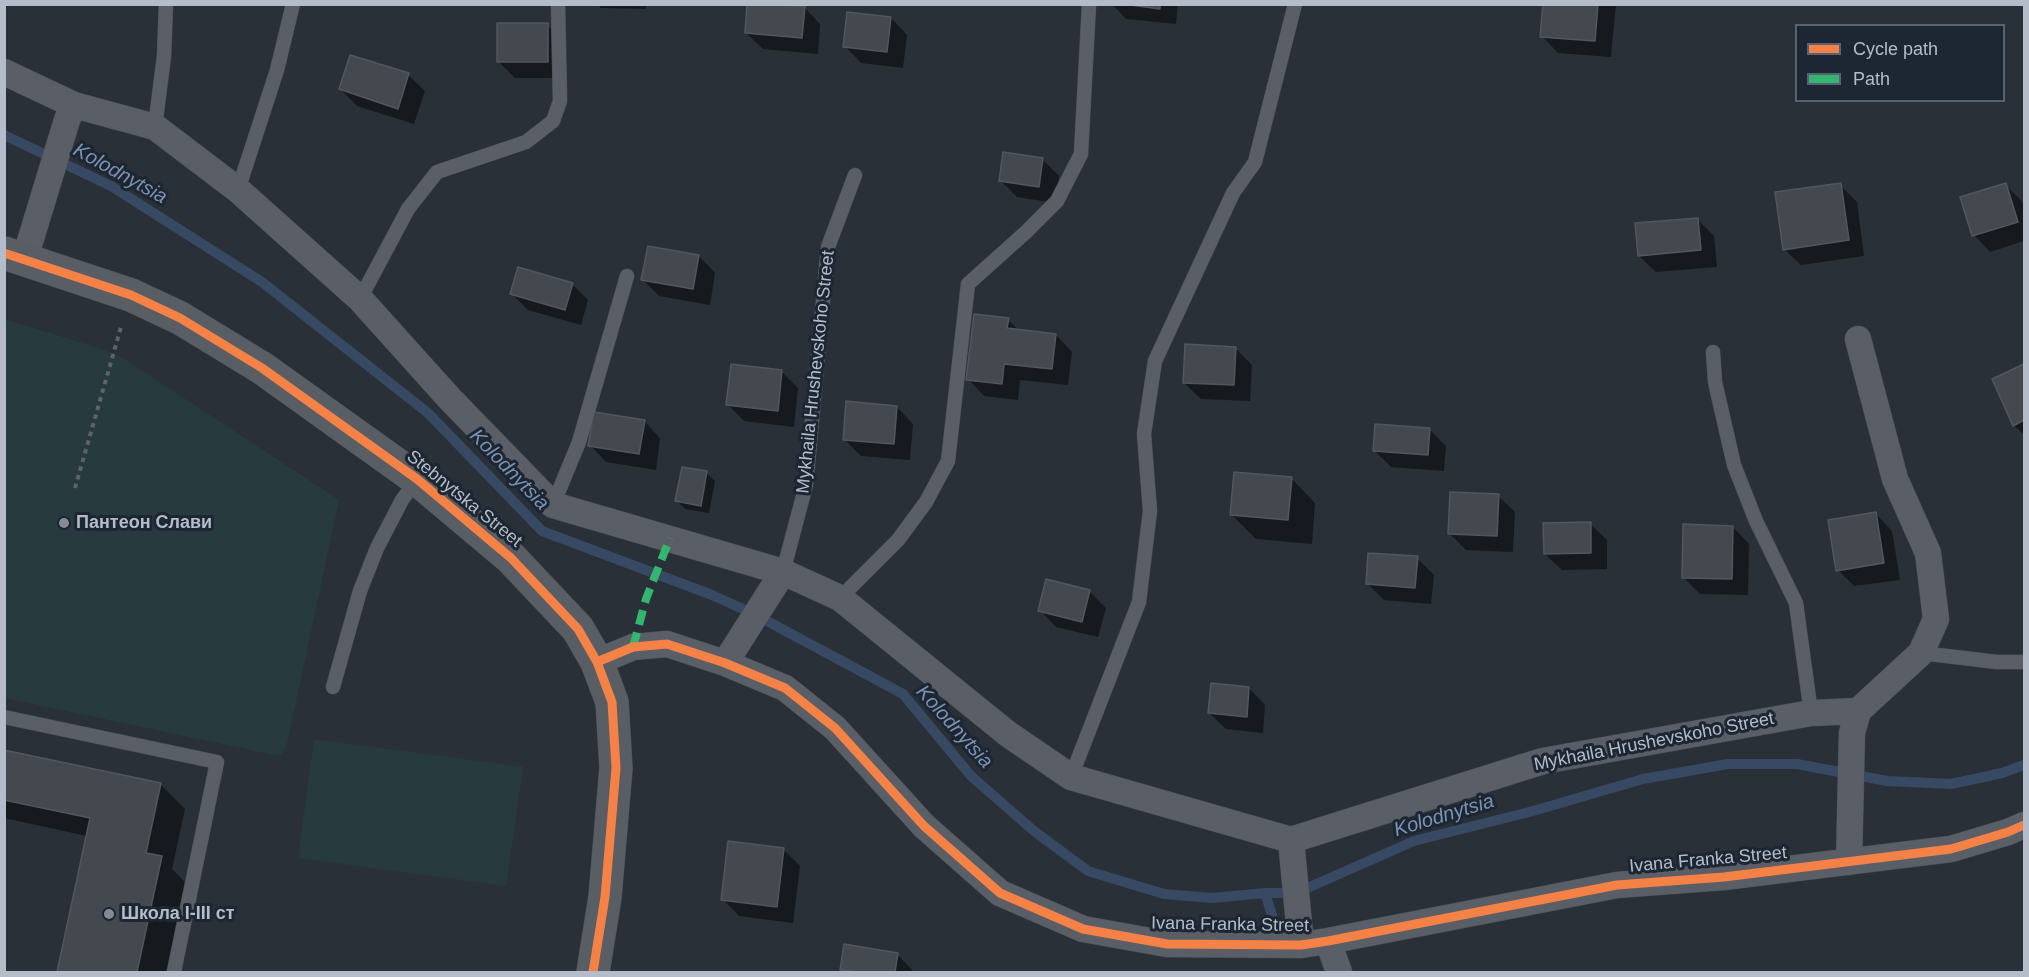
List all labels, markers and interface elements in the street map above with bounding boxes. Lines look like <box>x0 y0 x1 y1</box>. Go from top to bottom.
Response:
legend <box>1795 24 2005 102</box>
text: Cycle path <box>1853 39 1938 59</box>
text: Path <box>1853 69 1890 89</box>
water label: Kolodnytsia <box>69 138 171 210</box>
street label: Mykhaila Hrushevskoho Street <box>793 249 839 495</box>
water label: Kolodnytsia <box>464 424 554 516</box>
street label: Stebnytska Street <box>402 446 526 552</box>
place label: Пантеон Слави <box>76 512 212 534</box>
marker: Пантеон Слави <box>57 516 71 530</box>
water label: Kolodnytsia <box>910 681 998 773</box>
street label: Mykhaila Hrushevskoho Street <box>1532 708 1776 776</box>
water label: Kolodnytsia <box>1391 789 1497 843</box>
street label: Ivana Franka Street <box>1628 842 1788 878</box>
place label: Школа І-ІІІ ст <box>121 903 235 925</box>
marker: Школа І-ІІІ ст <box>102 907 116 921</box>
street label: Ivana Franka Street <box>1151 913 1309 937</box>

